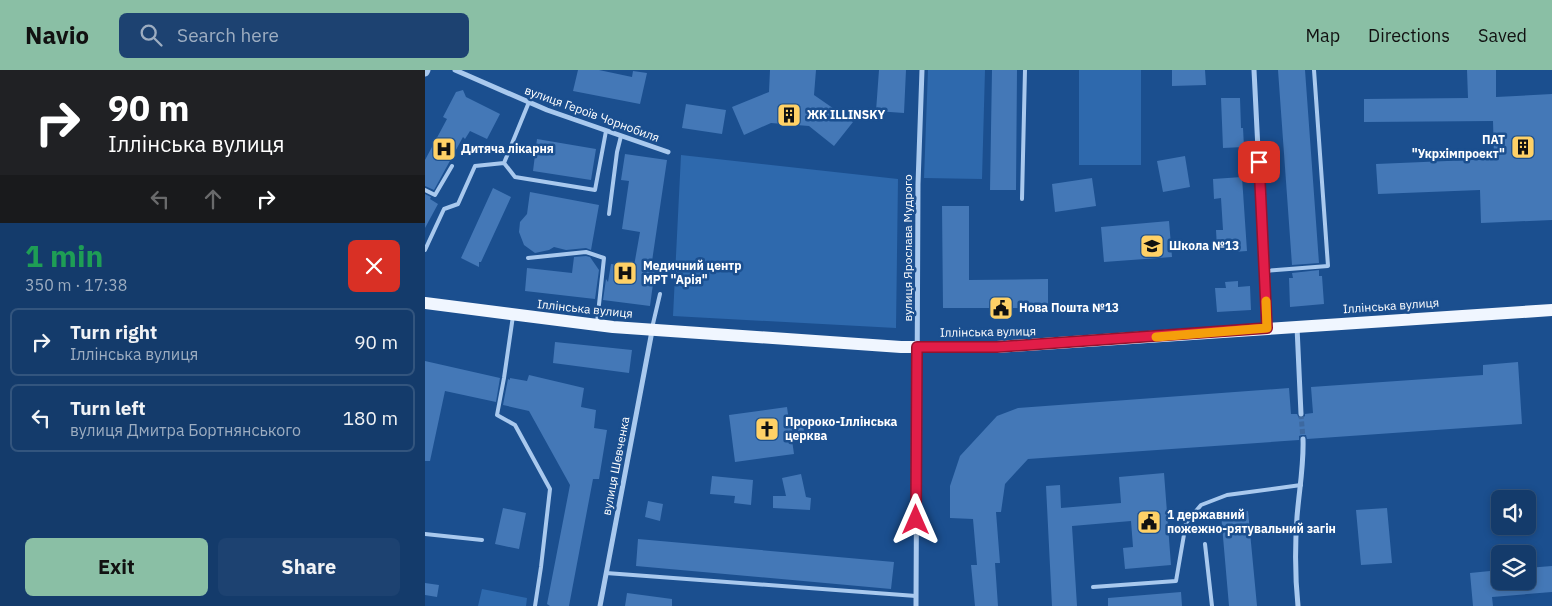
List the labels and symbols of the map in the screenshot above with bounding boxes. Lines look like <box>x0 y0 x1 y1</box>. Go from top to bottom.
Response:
street label: вулиця Героїв Чорнобиля <box>523 82 662 145</box>
building icon: ЖК ILLINSKY <box>776 102 802 128</box>
place label: ЖК ILLINSKY <box>807 107 885 122</box>
place label: ПАТ "Укрхімпроект" <box>1412 132 1505 161</box>
building icon: ПАТ "Укрхімпроект" <box>1510 134 1536 160</box>
hospital icon: Дитяча лікарня <box>431 136 457 162</box>
place label: Дитяча лікарня <box>461 141 554 156</box>
pin <box>1238 141 1280 183</box>
street label: вулиця Ярослава Мудрого <box>900 174 915 322</box>
school or university icon: Школа №13 <box>1139 233 1165 259</box>
place label: Школа №13 <box>1169 238 1239 253</box>
place label: Медичний центр МРТ "Арія" <box>643 258 741 287</box>
hospital icon: Медичний центр МРТ "Арія" <box>612 260 638 286</box>
public building icon: Нова Пошта №13 <box>988 295 1014 321</box>
street label: Іллінська вулиця <box>1342 295 1440 316</box>
street label: Іллінська вулиця <box>536 296 634 321</box>
place label: Нова Пошта №13 <box>1019 300 1119 315</box>
street label: Іллінська вулиця <box>940 323 1036 340</box>
place label: Пророко-Іллінська церква <box>785 414 898 443</box>
street label: вулиця Шевченка <box>599 415 633 517</box>
church icon: Пророко-Іллінська церква <box>754 416 780 442</box>
position arrow <box>889 493 941 545</box>
place label: 1 державний пожежно-рятувальний загін <box>1167 507 1336 536</box>
public building icon: 1 державний пожежно-рятувальний загін <box>1136 509 1162 535</box>

